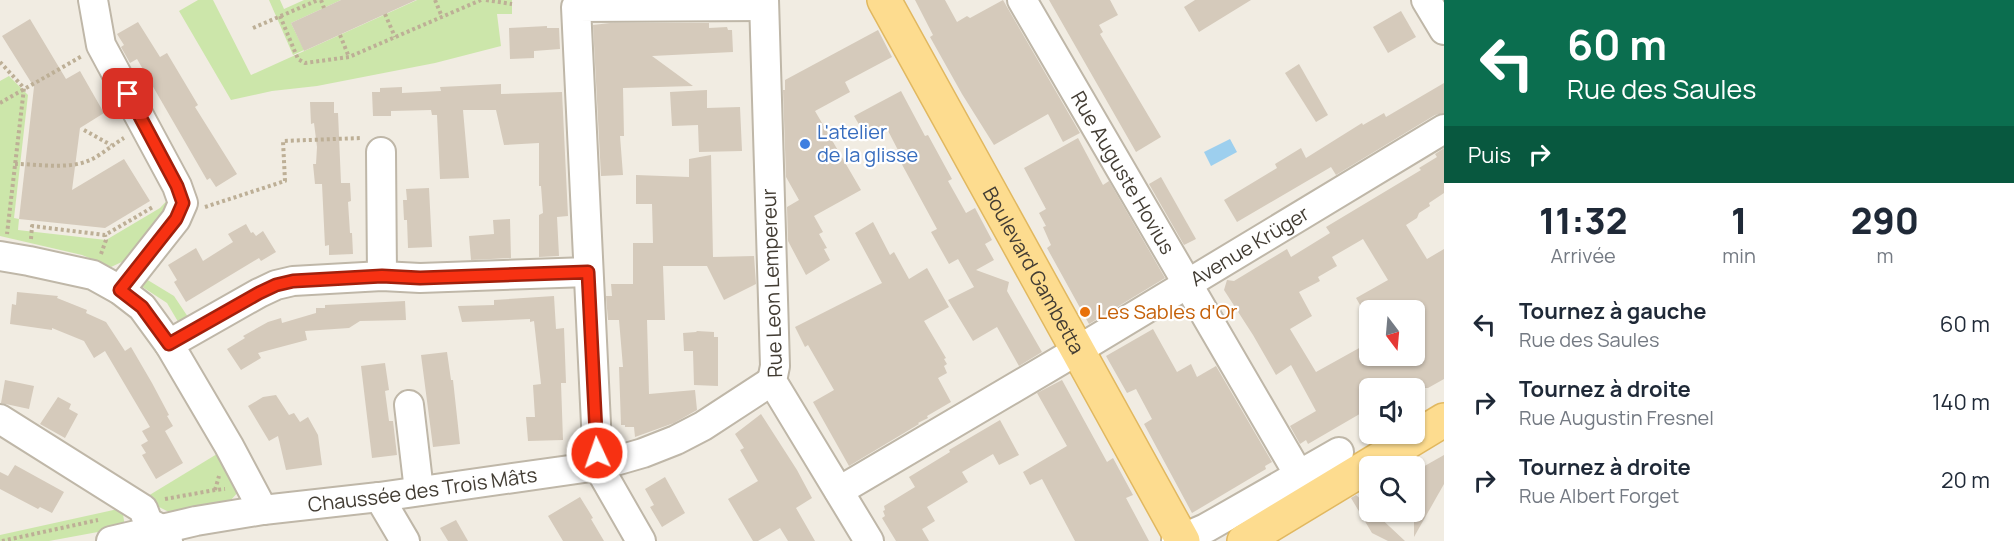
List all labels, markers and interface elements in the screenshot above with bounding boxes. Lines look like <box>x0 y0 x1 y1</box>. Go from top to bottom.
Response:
text: 60 m <box>1567 15 1667 73</box>
icon: left <box>1468 24 1546 102</box>
pin <box>102 68 153 119</box>
text: Rue des Saules <box>1567 70 1757 107</box>
icon: arrive <box>111 77 144 110</box>
street label: Rue Auguste Hovius <box>1065 86 1181 259</box>
place label: L'atelier de la glisse <box>817 118 918 168</box>
marker: L'atelier de la glisse <box>798 137 812 151</box>
icon: right <box>1523 138 1556 171</box>
text: Puis <box>1468 140 1511 170</box>
street label: Boulevard Gambetta <box>977 182 1091 359</box>
street label: Rue Leon Lempereur <box>755 188 788 378</box>
text: 11:32 <box>1539 196 1627 245</box>
text: 1 <box>1731 196 1747 245</box>
text: 290 <box>1851 196 1919 245</box>
street label: Avenue Krüger <box>1185 200 1314 292</box>
text: Arrivée <box>1551 242 1616 269</box>
text: min <box>1722 242 1756 269</box>
text: m <box>1876 242 1893 269</box>
text: Tournez à gauche <box>1519 296 1706 326</box>
place label: Les Sables d'Or <box>1097 298 1237 325</box>
north arrow <box>1359 300 1425 366</box>
map controls <box>1359 300 1425 522</box>
marker: Les Sables d'Or <box>1078 305 1092 319</box>
icon: left <box>1468 308 1501 341</box>
text: 60 m <box>1940 309 1990 339</box>
text: Rue des Saules <box>1519 326 1659 353</box>
text: Tournez à droite <box>1519 374 1691 404</box>
button: sound <box>1359 378 1425 444</box>
icon: right <box>1468 386 1501 419</box>
text: 140 m <box>1932 387 1990 417</box>
text: Rue Augustin Fresnel <box>1519 404 1714 431</box>
position arrow <box>565 421 629 485</box>
text: Tournez à droite <box>1519 452 1691 482</box>
button: search <box>1359 456 1425 522</box>
street label: Chaussée des Trois Mâts <box>306 461 539 518</box>
icon: right <box>1468 464 1501 497</box>
text: 20 m <box>1941 465 1990 495</box>
text: Rue Albert Forget <box>1519 482 1679 509</box>

